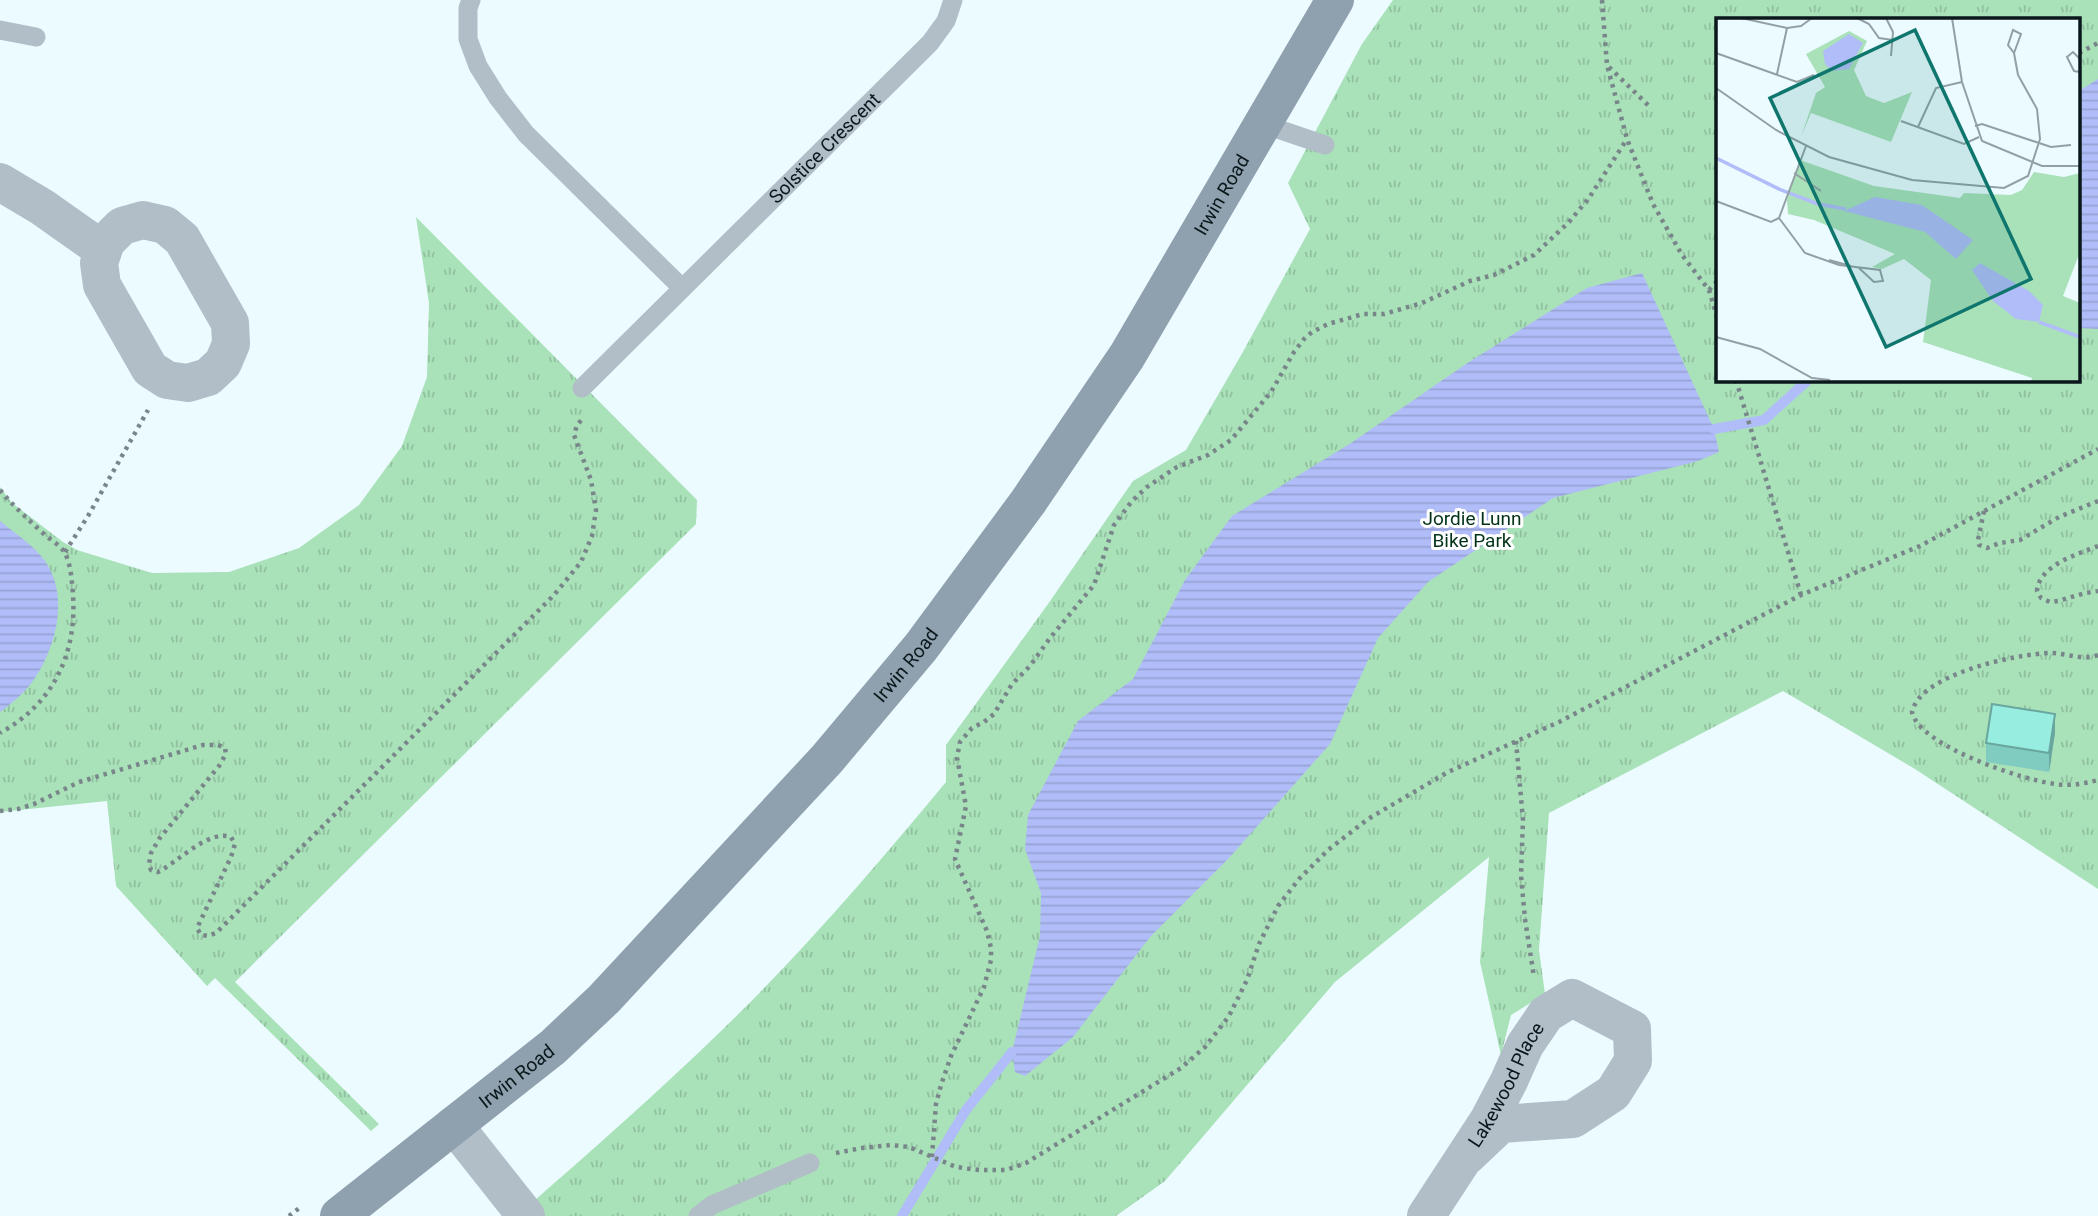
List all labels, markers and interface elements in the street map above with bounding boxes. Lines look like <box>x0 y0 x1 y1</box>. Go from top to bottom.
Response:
inset map <box>1716 18 2080 382</box>
street label: Solstice Crescent <box>764 88 885 208</box>
street label: Irwin Road <box>1189 150 1254 239</box>
park label: Jordie Lunn Bike Park <box>1423 507 1522 552</box>
street label: Irwin Road <box>868 623 943 707</box>
street label: Lakewood Place <box>1463 1018 1549 1151</box>
street label: Irwin Road <box>474 1039 559 1113</box>

